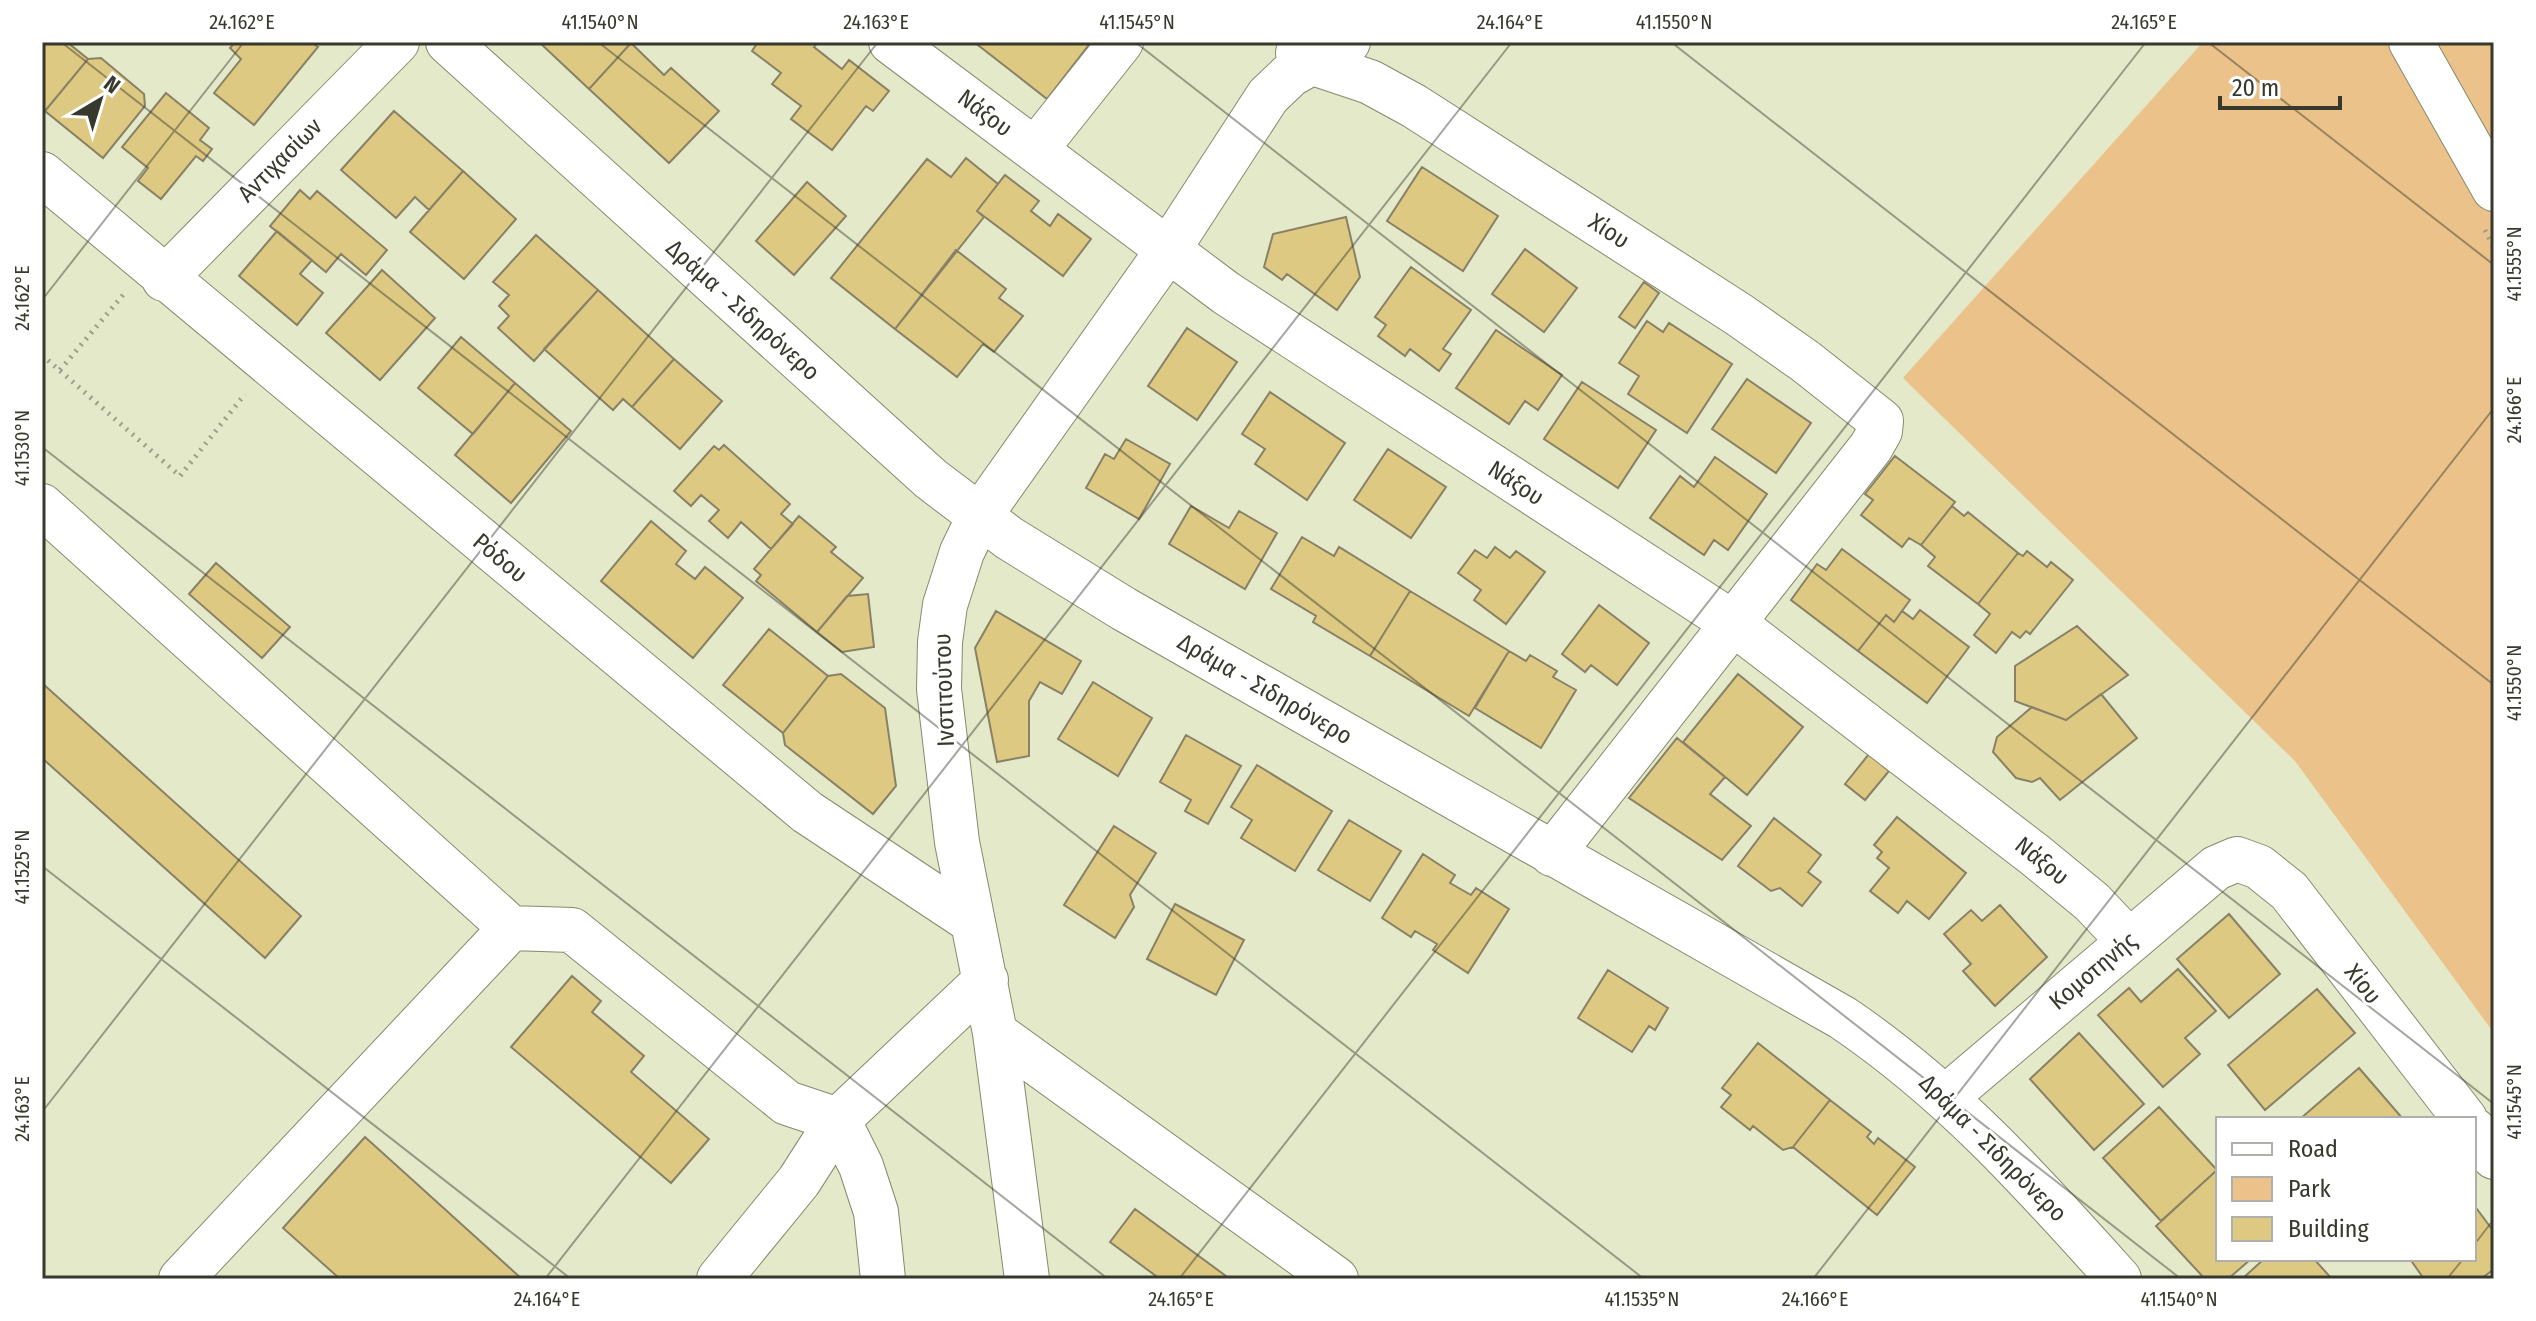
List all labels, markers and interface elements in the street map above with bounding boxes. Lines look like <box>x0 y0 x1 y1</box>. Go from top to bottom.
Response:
text: 24.162°E <box>209 10 275 34</box>
text: 41.1540°N <box>561 10 639 34</box>
text: 24.163°E <box>843 10 909 34</box>
text: 41.1545°N <box>1099 10 1175 34</box>
text: 24.164°E <box>1477 10 1543 34</box>
text: 41.1550°N <box>1636 10 1712 34</box>
text: 24.165°E <box>2111 10 2177 34</box>
north arrow <box>60 60 140 140</box>
scale bar <box>2220 60 2340 110</box>
text: N <box>98 70 126 99</box>
text: 20 m <box>2232 74 2279 102</box>
street label: Νάξου <box>952 84 1018 142</box>
street label: Αντιχασίων <box>232 112 328 208</box>
street label: Χίου <box>1583 208 1635 254</box>
text: 41.1555°N <box>2502 226 2526 302</box>
street label: Δράμα - Σιδηρόνερο <box>661 234 825 386</box>
text: 24.162°E <box>10 265 34 331</box>
text: 24.166°E <box>2502 377 2526 443</box>
text: 41.1530°N <box>10 410 34 486</box>
street label: Νάξου <box>1483 455 1549 511</box>
street label: Ρόδου <box>467 527 533 589</box>
street label: Δράμα - Σιδηρόνερο <box>1173 628 1357 750</box>
street label: Ινστιτούτου <box>928 633 960 747</box>
text: 41.1550°N <box>2502 645 2526 721</box>
text: 41.1525°N <box>10 830 34 904</box>
street label: Νάξου <box>2010 831 2074 891</box>
street label: Κομοτηνής <box>2044 926 2142 1016</box>
street label: Χίου <box>2339 959 2387 1009</box>
text: 41.1545°N <box>2502 1064 2526 1140</box>
street label: Δράμα - Σιδηρόνερο <box>1914 1069 2072 1227</box>
text: 24.163°E <box>10 1076 34 1142</box>
legend <box>2216 1117 2476 1261</box>
text: Road <box>2288 1135 2338 1163</box>
text: Park <box>2288 1175 2331 1203</box>
text: Building <box>2288 1215 2370 1243</box>
text: 24.164°E <box>514 1287 580 1311</box>
text: 24.165°E <box>1148 1287 1214 1311</box>
text: 41.1535°N <box>1605 1287 1680 1311</box>
text: 24.166°E <box>1782 1287 1848 1311</box>
text: 41.1540°N <box>2140 1287 2218 1311</box>

